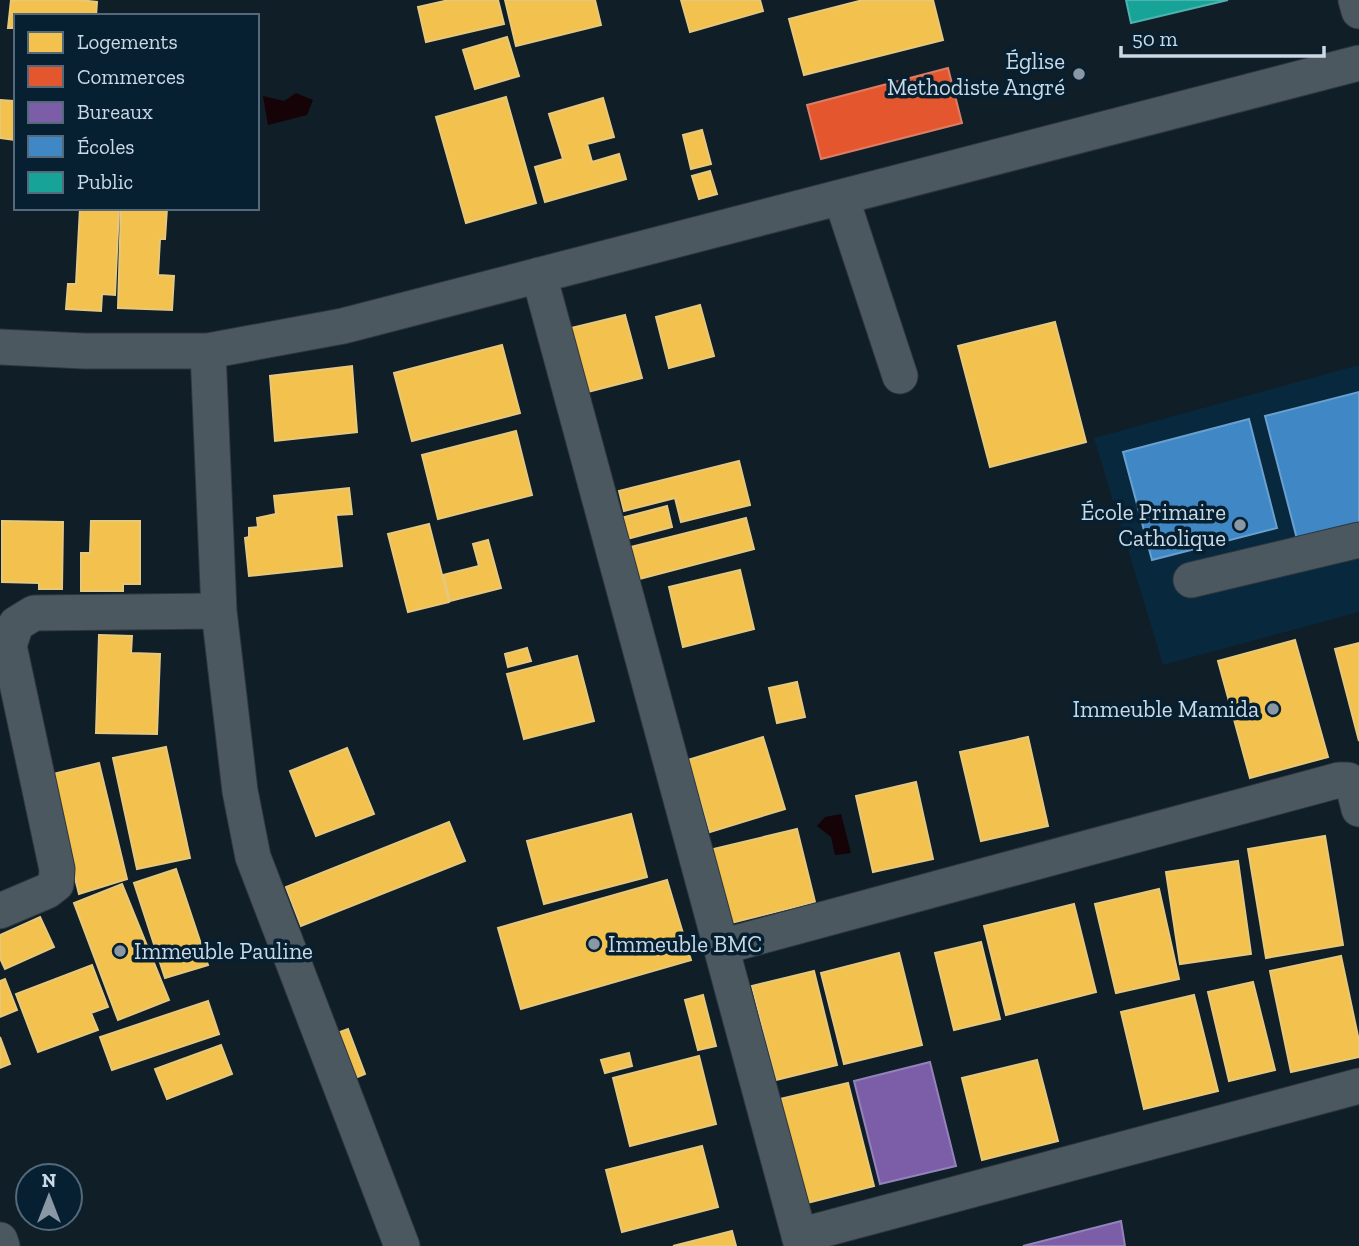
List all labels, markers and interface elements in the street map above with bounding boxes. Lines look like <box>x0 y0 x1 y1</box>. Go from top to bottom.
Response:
legend <box>14 14 259 210</box>
scale bar <box>1121 14 1324 58</box>
text: 50 m <box>1132 26 1178 51</box>
text: Logements <box>77 29 178 54</box>
place label: Église Methodiste Angré <box>887 47 1065 101</box>
text: Commerces <box>77 64 185 89</box>
marker: Église Methodiste Angré <box>1071 66 1087 82</box>
text: Bureaux <box>77 99 153 124</box>
text: Écoles <box>77 134 135 159</box>
text: Public <box>77 169 133 194</box>
place label: École Primaire Catholique <box>1081 498 1226 552</box>
marker: École Primaire Catholique <box>1232 517 1248 533</box>
place label: Immeuble Mamida <box>1073 695 1259 723</box>
marker: Immeuble Mamida <box>1265 701 1281 717</box>
place label: Immeuble BMC <box>608 930 762 958</box>
marker: Immeuble BMC <box>586 936 602 952</box>
place label: Immeuble Pauline <box>134 937 313 965</box>
marker: Immeuble Pauline <box>112 943 128 959</box>
north arrow <box>14 1162 84 1232</box>
text: N <box>42 1169 56 1192</box>

